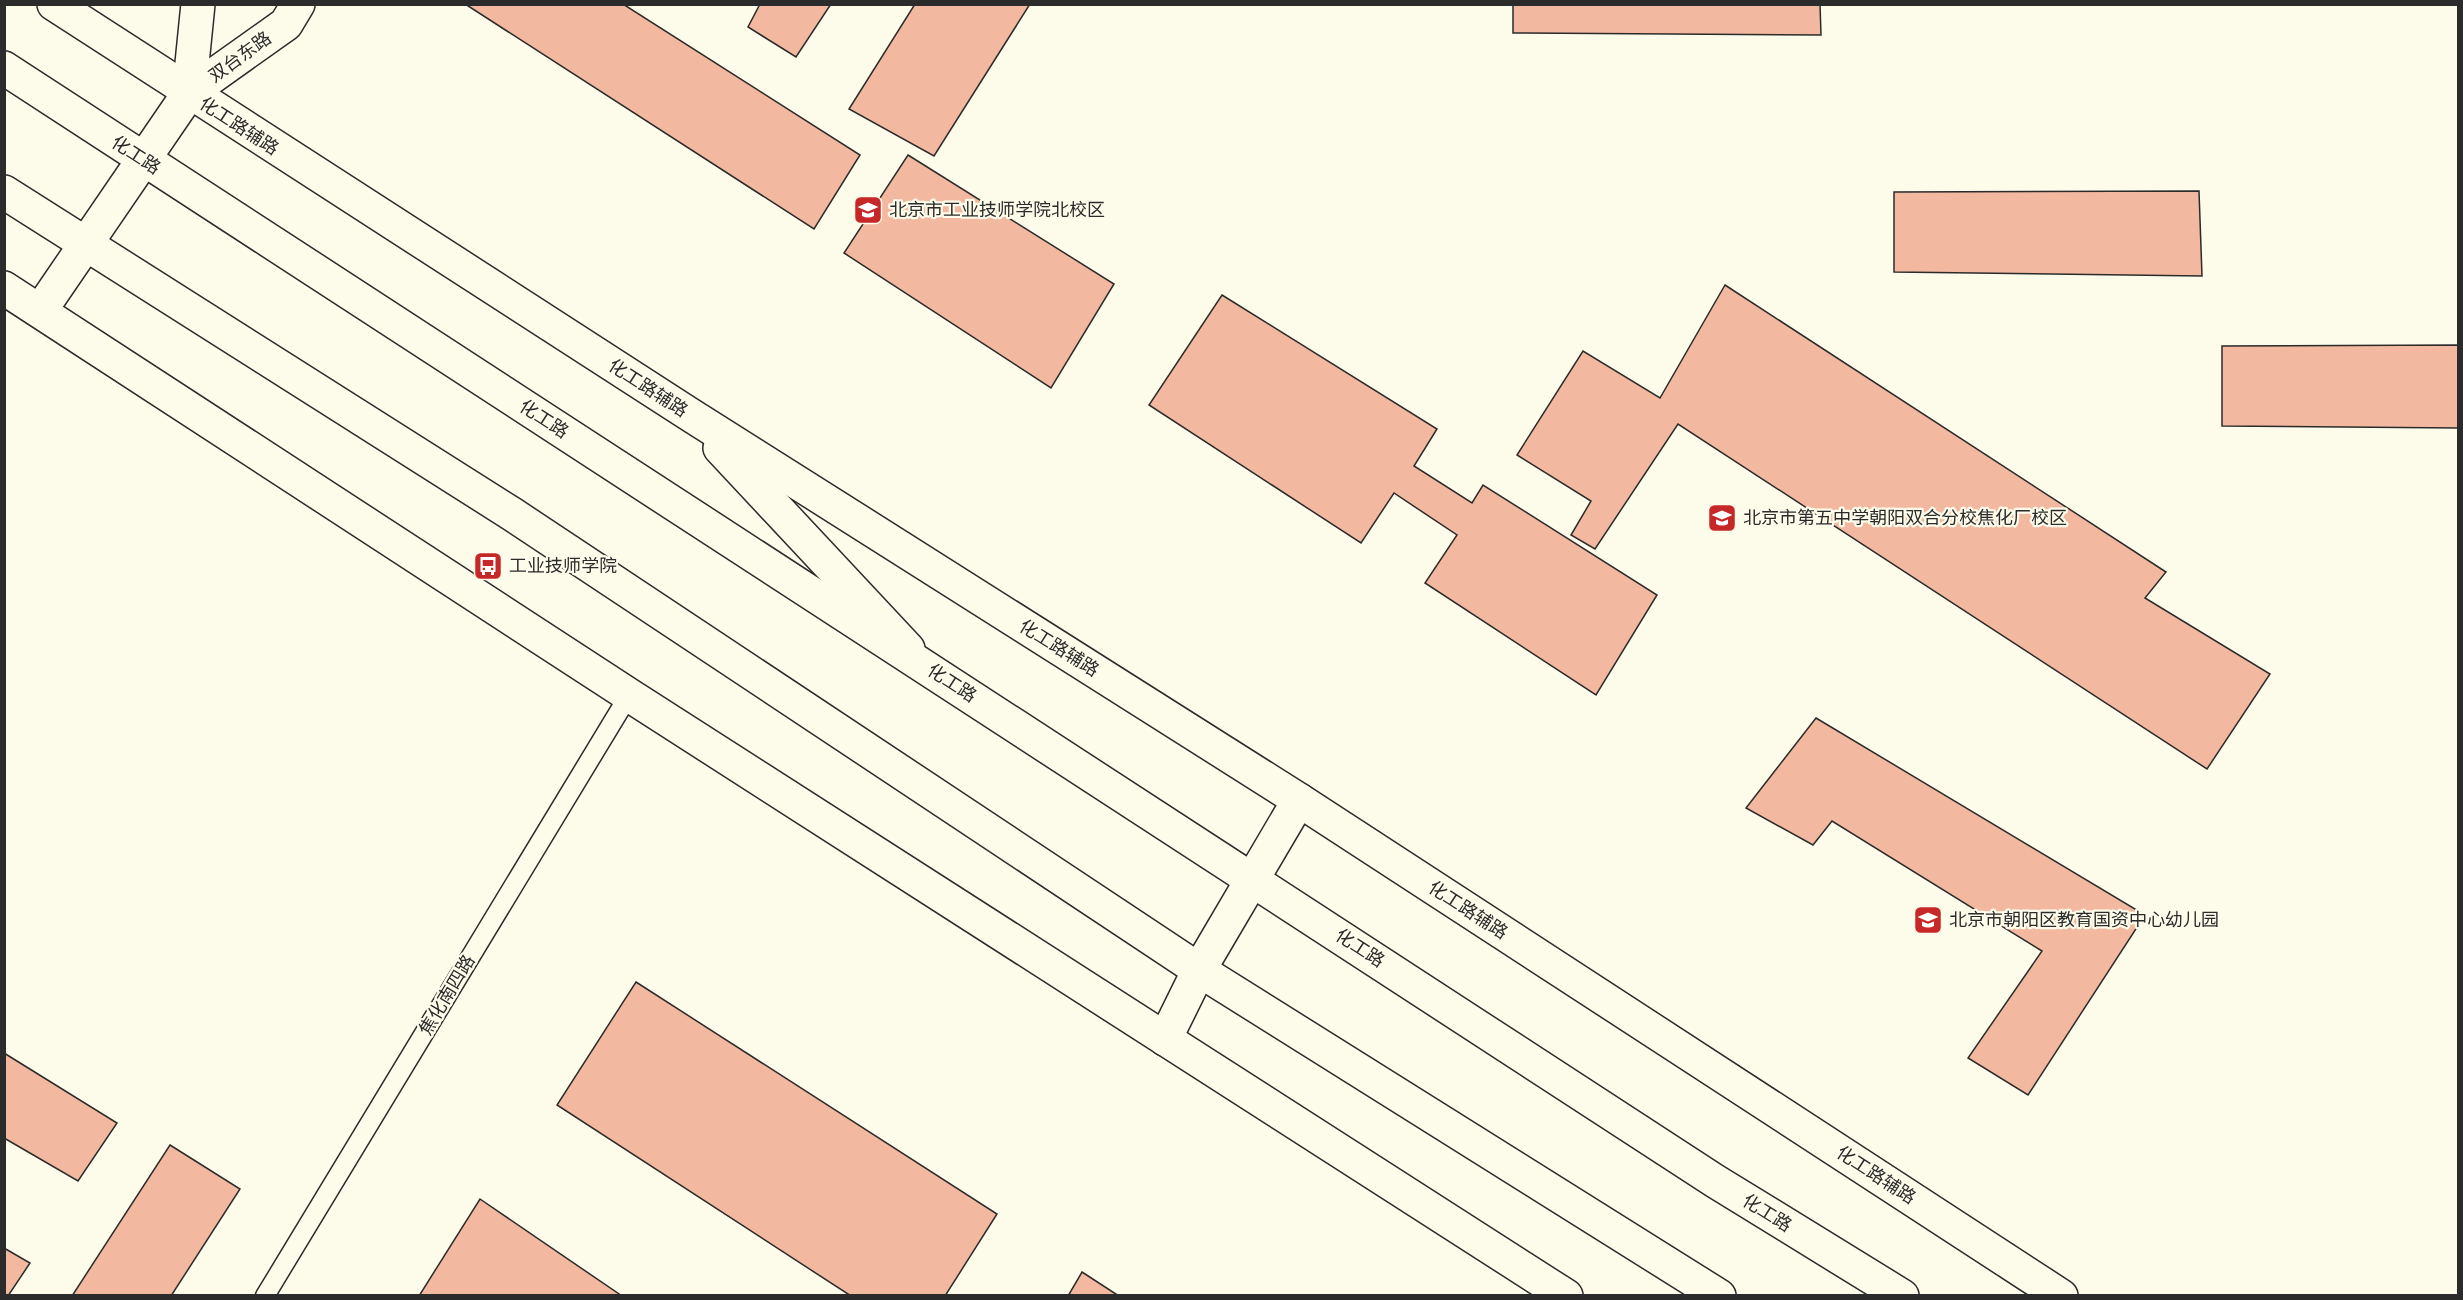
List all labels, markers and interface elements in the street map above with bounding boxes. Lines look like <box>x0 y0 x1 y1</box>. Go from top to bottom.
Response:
street label: 双台东路 <box>204 27 276 87</box>
street label: 化工路辅路 <box>195 92 283 160</box>
street label: 化工路 <box>107 131 165 179</box>
school or university icon: 北京市工业技师学院北校区 <box>852 194 884 226</box>
place label: 北京市工业技师学院北校区 <box>889 199 1105 221</box>
street label: 化工路辅路 <box>604 354 692 422</box>
street label: 化工路 <box>515 395 573 443</box>
school or university icon: 北京市第五中学朝阳双合分校焦化厂校区 <box>1706 502 1738 534</box>
place label: 北京市第五中学朝阳双合分校焦化厂校区 <box>1743 507 2067 529</box>
bus stop icon: 工业技师学院 <box>472 550 504 582</box>
place label: 工业技师学院 <box>509 555 617 577</box>
street label: 化工路辅路 <box>1015 615 1103 681</box>
street label: 化工路 <box>923 659 981 707</box>
street label: 化工路辅路 <box>1424 876 1512 944</box>
school or university icon: 北京市朝阳区教育国资中心幼儿园 <box>1912 904 1944 936</box>
place label: 北京市朝阳区教育国资中心幼儿园 <box>1949 909 2219 931</box>
street label: 化工路 <box>1331 924 1389 972</box>
street label: 焦化南四路 <box>414 951 480 1039</box>
street label: 化工路辅路 <box>1832 1141 1920 1209</box>
street label: 化工路 <box>1738 1189 1796 1237</box>

